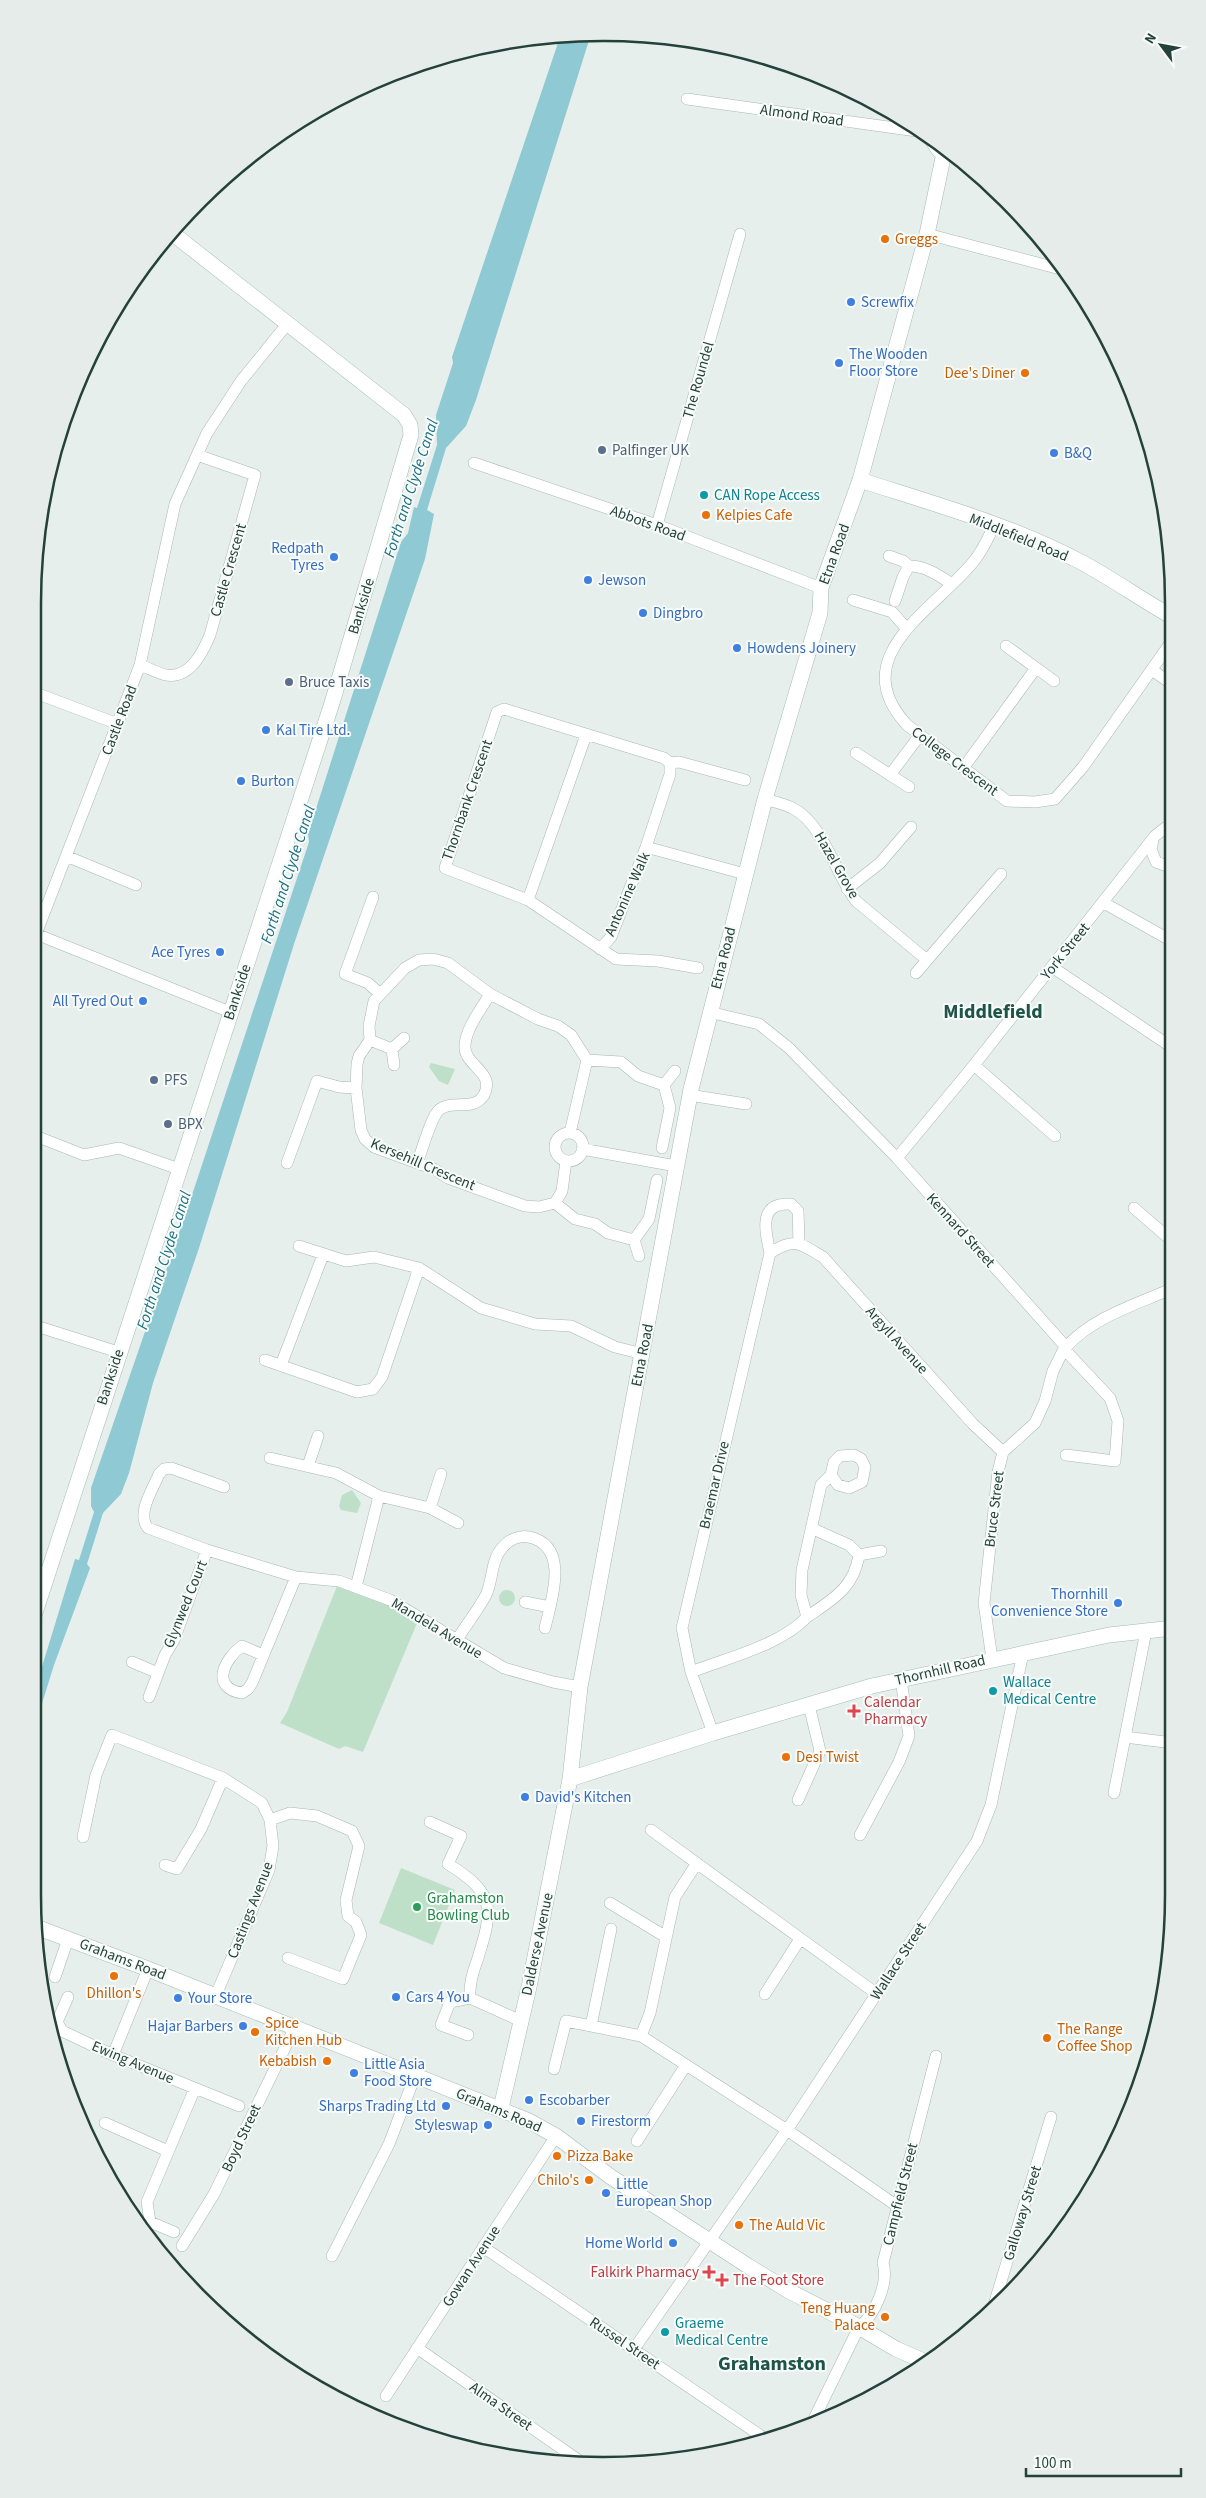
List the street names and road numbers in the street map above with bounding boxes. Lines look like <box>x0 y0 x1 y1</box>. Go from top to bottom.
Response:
street label: Almond Road <box>759 99 845 132</box>
street label: The Roundel <box>677 339 720 421</box>
street label: Abbots Road <box>607 500 689 547</box>
street label: Middlefield Road <box>966 508 1072 567</box>
street label: Castle Crescent <box>205 521 252 619</box>
street label: Etna Road <box>814 521 855 588</box>
street label: Bankside <box>343 575 380 637</box>
street label: Castle Road <box>96 682 142 758</box>
street label: College Crescent <box>907 722 1003 801</box>
street label: Thornbank Crescent <box>437 737 498 863</box>
street label: Hazel Grove <box>809 828 864 903</box>
street label: Antonine Walk <box>600 848 656 940</box>
street label: York Street <box>1035 918 1095 985</box>
street label: Etna Road <box>706 925 741 992</box>
street label: Bankside <box>219 961 256 1023</box>
street label: Kersehill Crescent <box>367 1133 478 1196</box>
street label: Kennard Street <box>921 1188 1000 1272</box>
street label: Argyll Avenue <box>860 1302 933 1379</box>
street label: Etna Road <box>626 1322 659 1388</box>
street label: Bankside <box>92 1346 129 1408</box>
street label: Braemar Drive <box>694 1439 735 1531</box>
street label: Bruce Street <box>979 1470 1010 1548</box>
street label: Glynwed Court <box>158 1557 213 1651</box>
street label: Mandela Avenue <box>387 1593 486 1664</box>
street label: Thornhill Road <box>893 1650 988 1691</box>
street label: Castings Avenue <box>222 1859 279 1962</box>
street label: Dalderse Avenue <box>516 1891 559 1997</box>
street label: Wallace Street <box>865 1918 931 2004</box>
street label: Grahams Road <box>76 1933 169 1986</box>
street label: Ewing Avenue <box>88 2036 177 2089</box>
street label: Grahams Road <box>453 2083 545 2138</box>
street label: Boyd Street <box>217 2101 266 2176</box>
street label: Campfield Street <box>878 2141 923 2248</box>
street label: Galloway Street <box>998 2163 1047 2263</box>
street label: Gowan Avenue <box>437 2222 506 2311</box>
street label: Russel Street <box>585 2312 664 2375</box>
street label: Alma Street <box>465 2377 536 2436</box>

